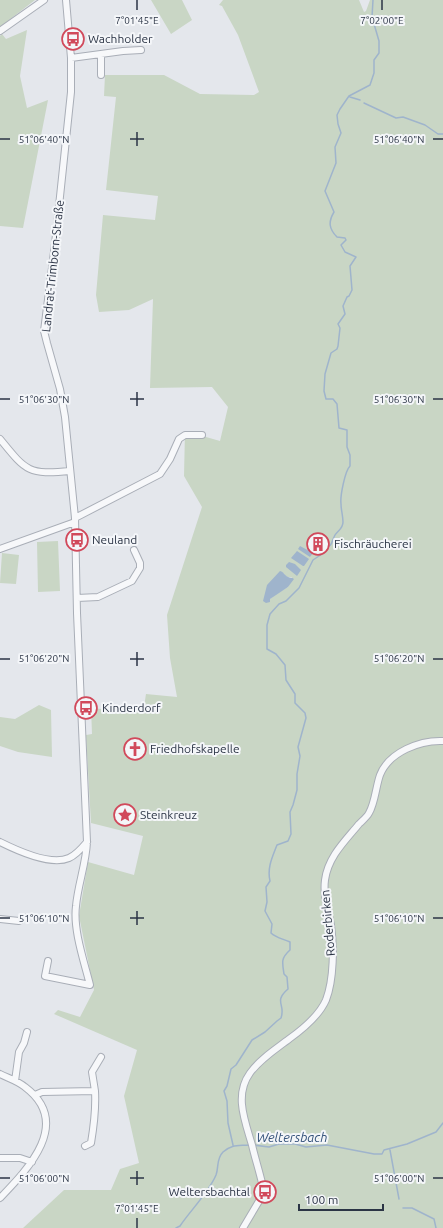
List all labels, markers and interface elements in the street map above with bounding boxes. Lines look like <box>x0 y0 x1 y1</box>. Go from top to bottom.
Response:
text: 7°01'45"E <box>115 15 159 26</box>
text: 7°02'00"E <box>360 15 404 26</box>
bus stop icon: Wachholder <box>60 26 86 52</box>
place label: Wachholder <box>88 32 153 45</box>
text: 51°06'40"N <box>19 134 69 145</box>
text: 51°06'40"N <box>374 134 424 145</box>
street label: Landrat-Trimborn-Straße <box>39 199 66 333</box>
text: 51°06'30"N <box>19 394 69 405</box>
text: 51°06'30"N <box>374 394 424 405</box>
bus stop icon: Neuland <box>64 527 90 553</box>
building icon: Fischräucherei <box>305 531 331 557</box>
place label: Neuland <box>92 533 137 546</box>
place label: Fischräucherei <box>334 537 412 550</box>
text: 51°06'20"N <box>19 653 69 664</box>
text: 51°06'20"N <box>374 653 424 664</box>
bus stop icon: Kinderdorf <box>73 695 99 721</box>
place label: Kinderdorf <box>102 701 161 714</box>
church icon: Friedhofskapelle <box>122 736 148 762</box>
place label: Friedhofskapelle <box>150 742 240 755</box>
place icon: Steinkreuz <box>112 802 138 828</box>
place label: Steinkreuz <box>140 808 197 821</box>
street label: Roderbirken <box>318 889 337 957</box>
text: 51°06'10"N <box>19 913 69 924</box>
text: 51°06'10"N <box>374 913 424 924</box>
water label: Weltersbach <box>257 1130 328 1144</box>
text: 51°06'00"N <box>19 1173 69 1184</box>
text: 51°06'00"N <box>374 1173 424 1184</box>
bus stop icon: Weltersbachtal <box>252 1179 278 1205</box>
place label: Weltersbachtal <box>169 1185 250 1198</box>
scale bar <box>299 1186 383 1212</box>
text: 100 m <box>305 1193 338 1206</box>
text: 7°01'45"E <box>115 1203 159 1214</box>

